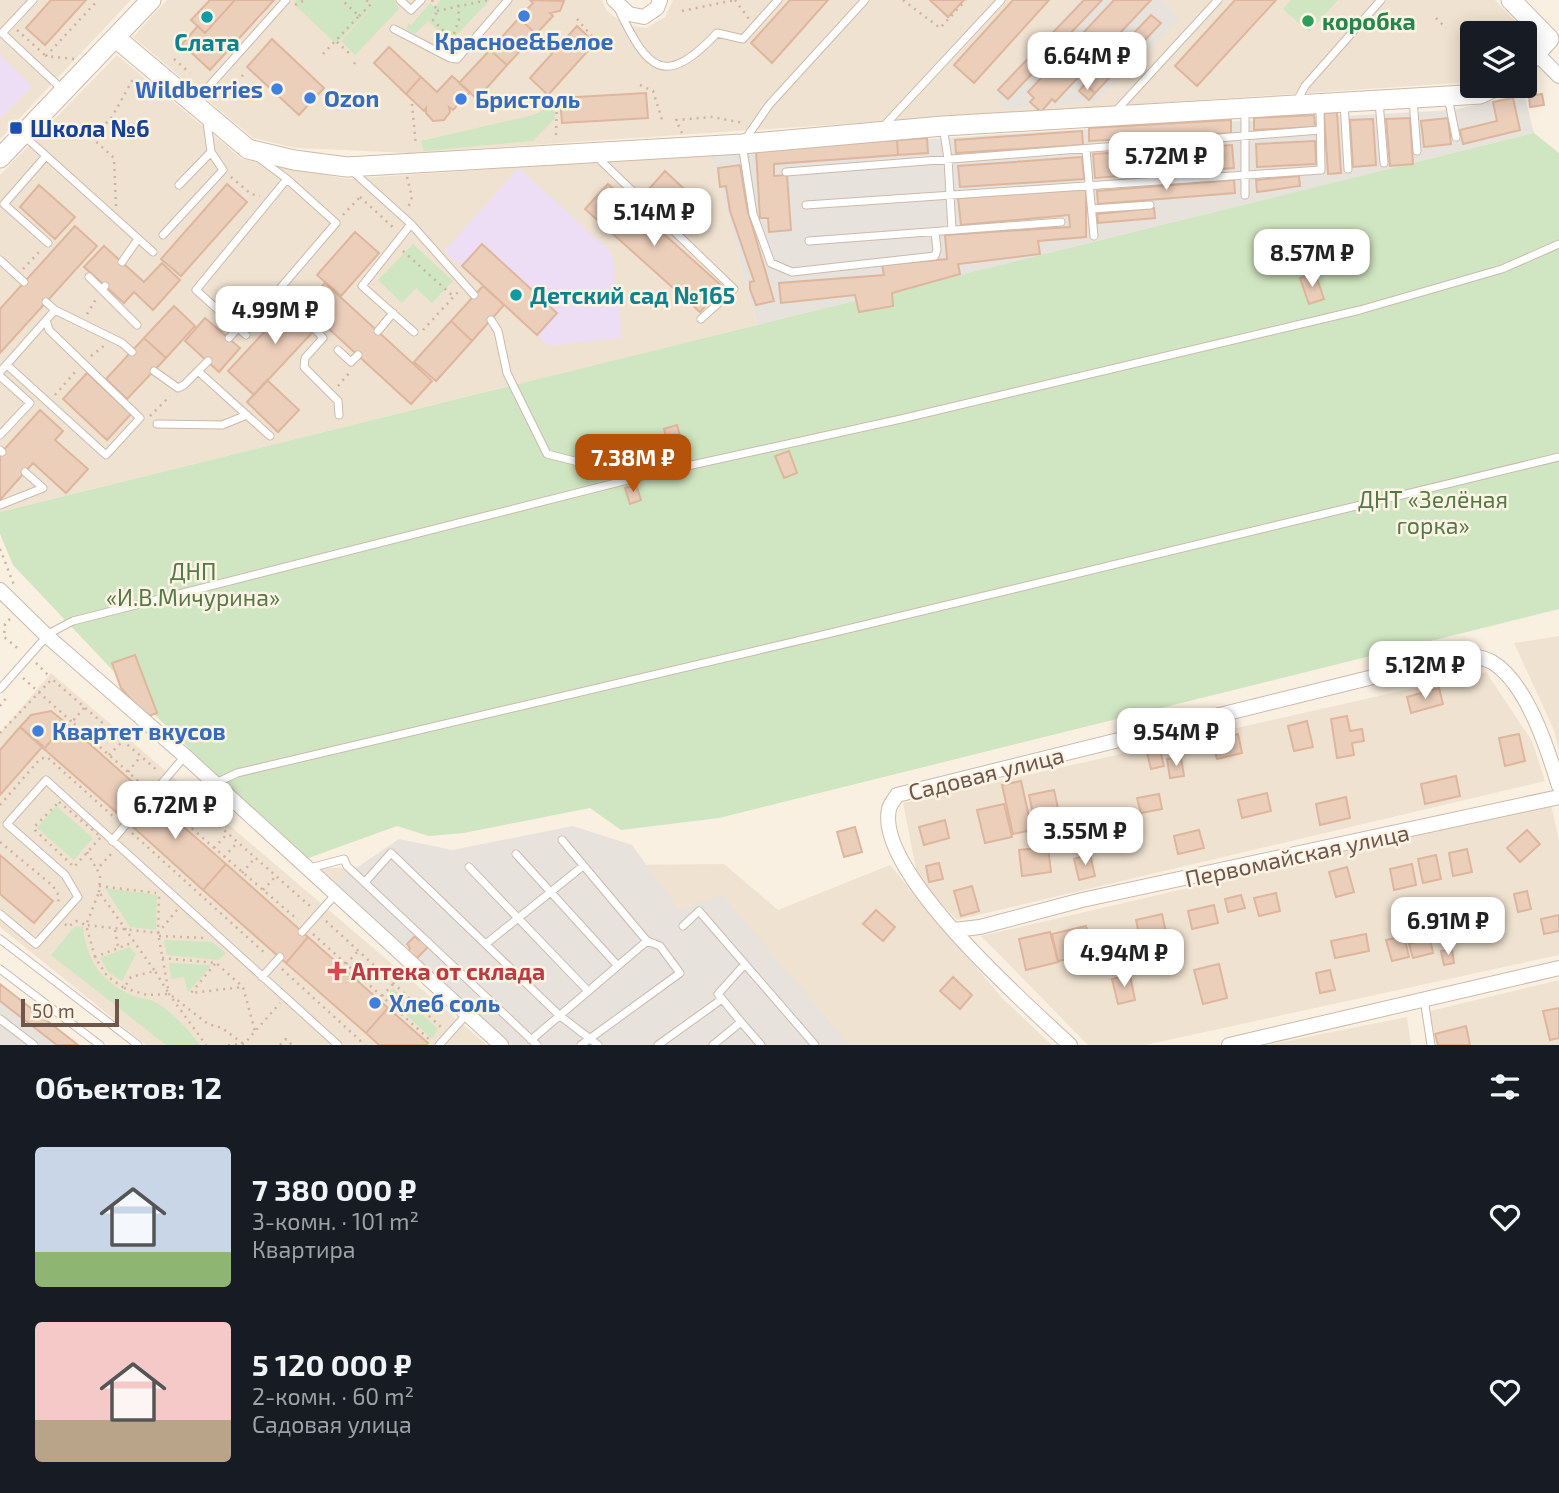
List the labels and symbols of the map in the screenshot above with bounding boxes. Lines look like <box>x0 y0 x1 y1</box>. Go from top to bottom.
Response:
place label: коробка <box>1322 7 1416 35</box>
marker: Красное&Белое <box>516 8 532 24</box>
marker: Слата <box>199 9 215 25</box>
marker: коробка <box>1300 13 1316 29</box>
place label: Красное&Белое <box>434 27 614 55</box>
place label: Слата <box>174 28 240 56</box>
pin: 6.64M ₽ <box>1022 32 1152 92</box>
place label: Wildberries <box>135 75 263 103</box>
marker: Wildberries <box>269 81 285 97</box>
place label: Ozon <box>324 84 379 112</box>
place label: Бристоль <box>475 85 580 113</box>
marker: Ozon <box>302 90 318 106</box>
marker: Бристоль <box>453 91 469 107</box>
place label: Школа №6 <box>30 114 150 142</box>
marker: Школа №6 <box>8 120 24 136</box>
pin: 5.72M ₽ <box>1101 132 1231 192</box>
pin: 5.14M ₽ <box>589 188 719 248</box>
pin: 8.57M ₽ <box>1247 230 1377 289</box>
place label: Детский сад №165 <box>530 281 735 309</box>
pin: 4.99M ₽ <box>210 286 340 346</box>
marker: Детский сад №165 <box>508 287 524 303</box>
pin: 7.38M ₽ <box>568 434 698 494</box>
park label: ДНТ «Зелёная горка» <box>1358 485 1508 539</box>
park label: ДНП «И.В.Мичурина» <box>106 557 280 612</box>
pin: 5.12M ₽ <box>1360 642 1490 701</box>
pin: 9.54M ₽ <box>1111 708 1241 768</box>
place label: Квартет вкусов <box>52 717 226 745</box>
marker: Квартет вкусов <box>30 723 46 739</box>
street label: Садовая улица <box>905 740 1067 807</box>
pin: 6.72M ₽ <box>110 782 240 841</box>
pin: 3.55M ₽ <box>1020 808 1150 867</box>
street label: Первомайская улица <box>1182 818 1412 893</box>
pin: 6.91M ₽ <box>1383 898 1513 957</box>
pin: 4.94M ₽ <box>1059 930 1189 989</box>
place label: Аптека от склада <box>351 957 545 985</box>
marker: Аптека от склада <box>329 963 345 979</box>
place label: Хлеб соль <box>389 989 500 1017</box>
marker: Хлеб соль <box>367 995 383 1011</box>
scale bar <box>21 996 119 1028</box>

